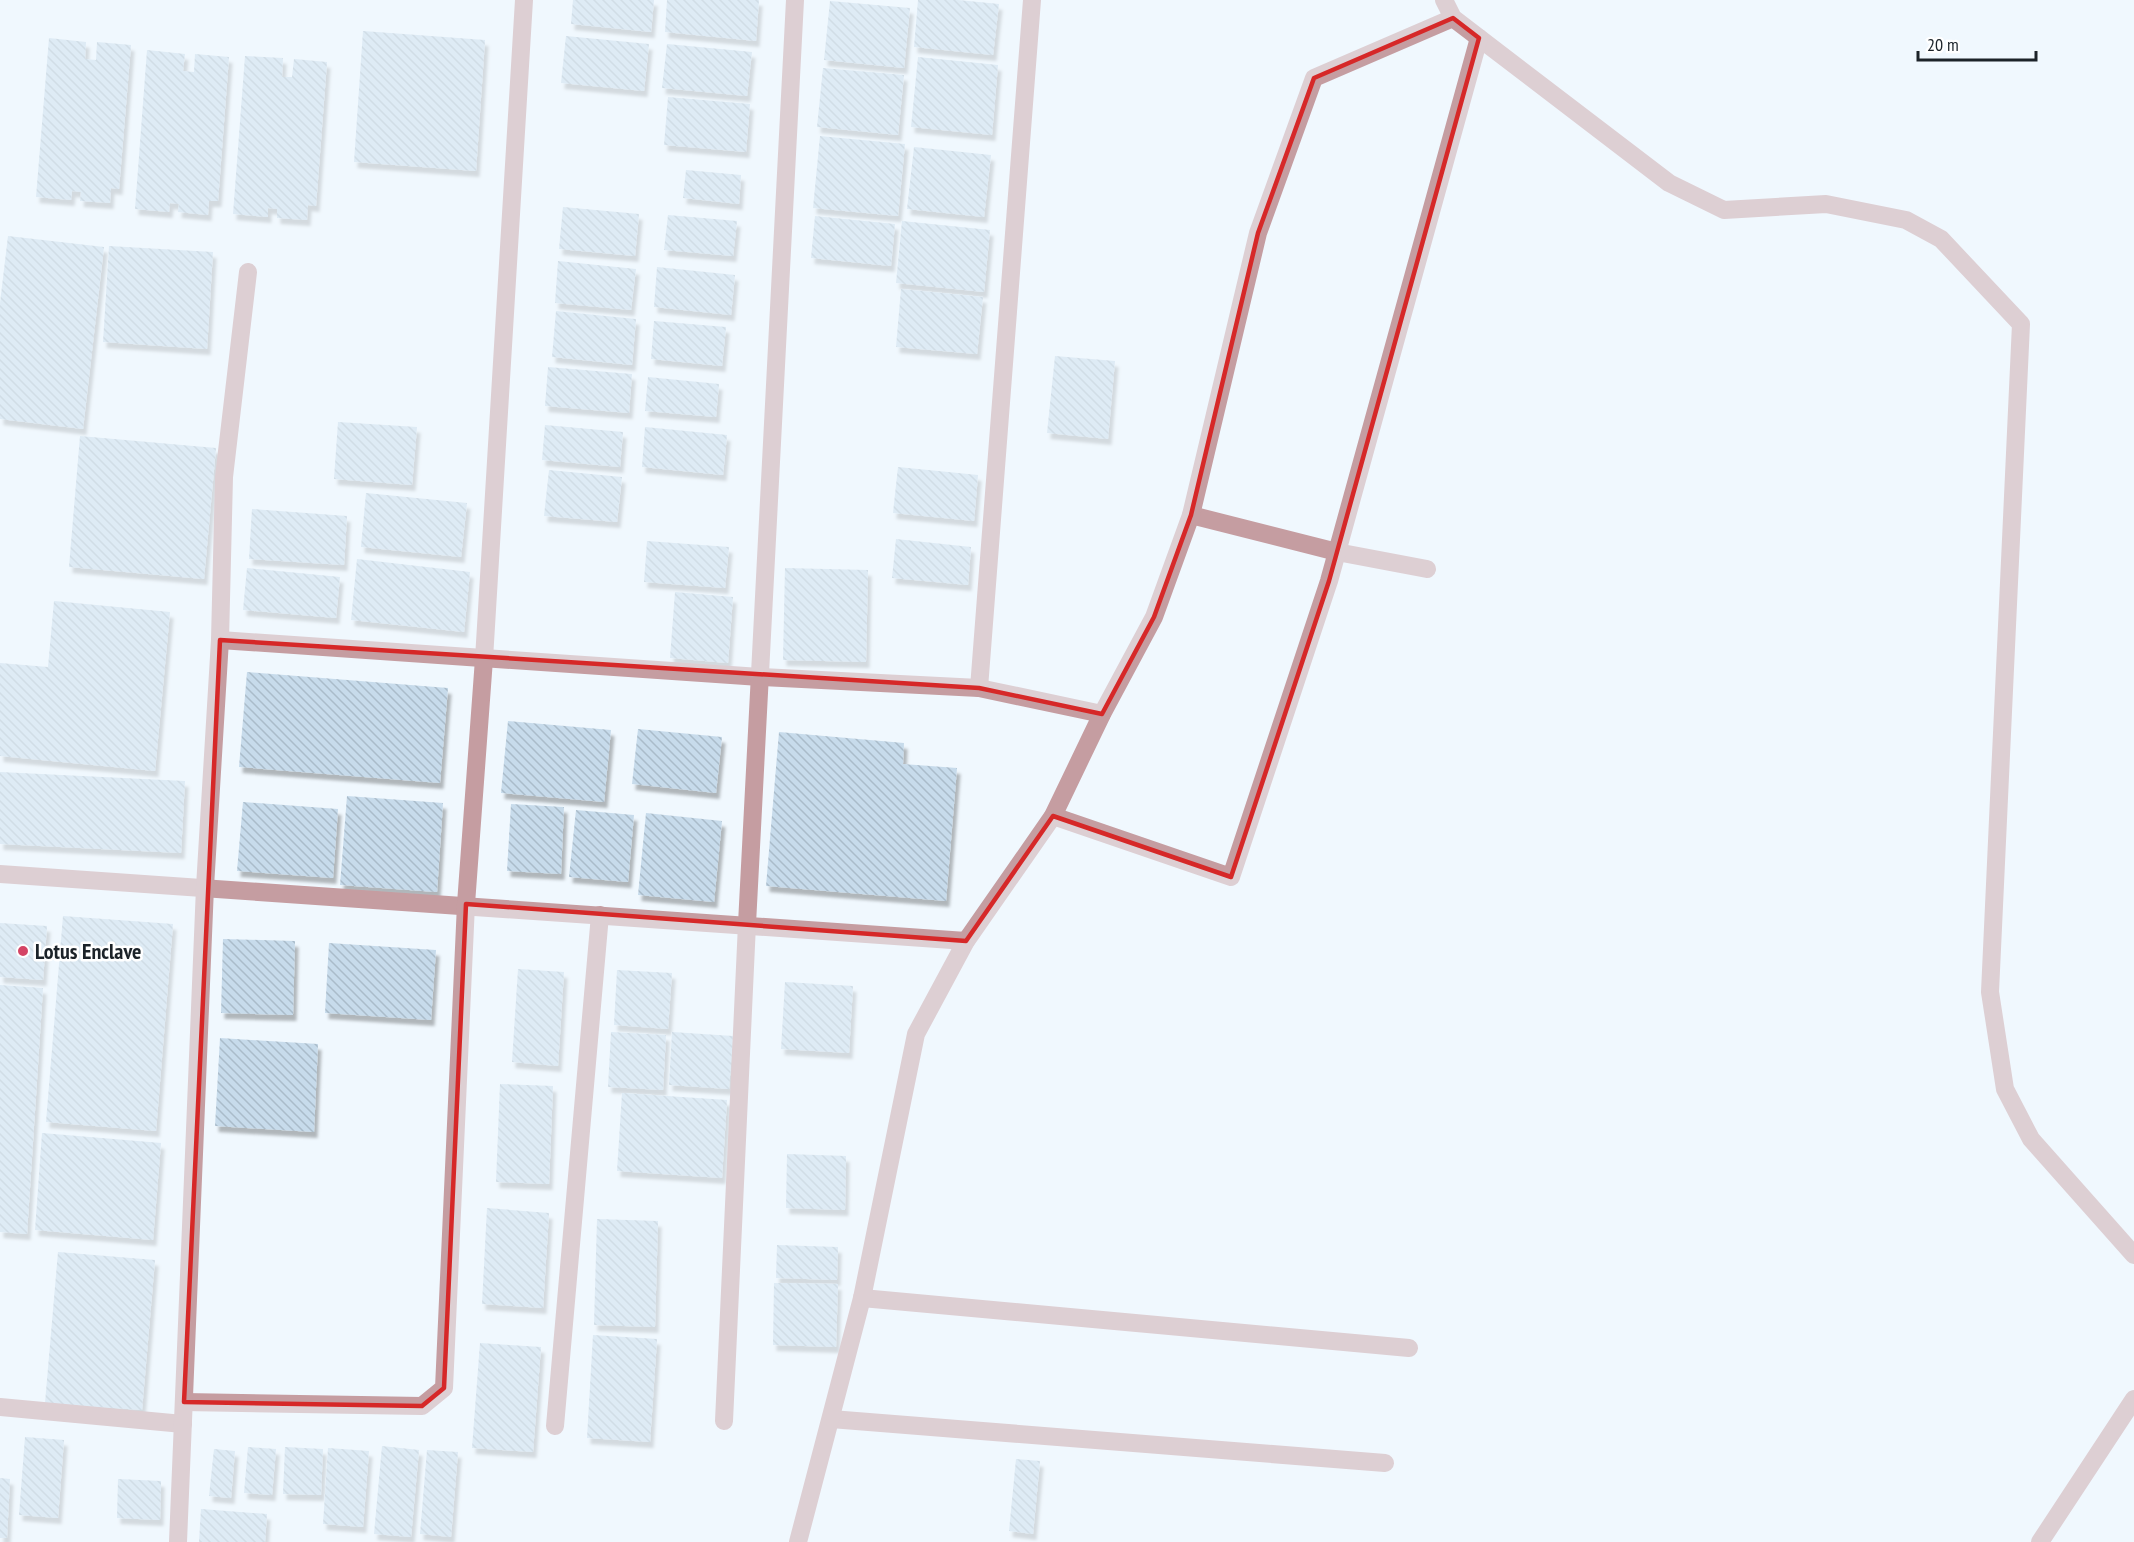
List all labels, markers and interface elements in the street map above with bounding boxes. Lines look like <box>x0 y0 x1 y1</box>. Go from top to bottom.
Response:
scale bar <box>1918 24 2036 62</box>
text: 20 m <box>1927 33 1959 56</box>
place label: Lotus Enclave <box>35 937 142 965</box>
marker: Lotus Enclave <box>16 944 30 958</box>

